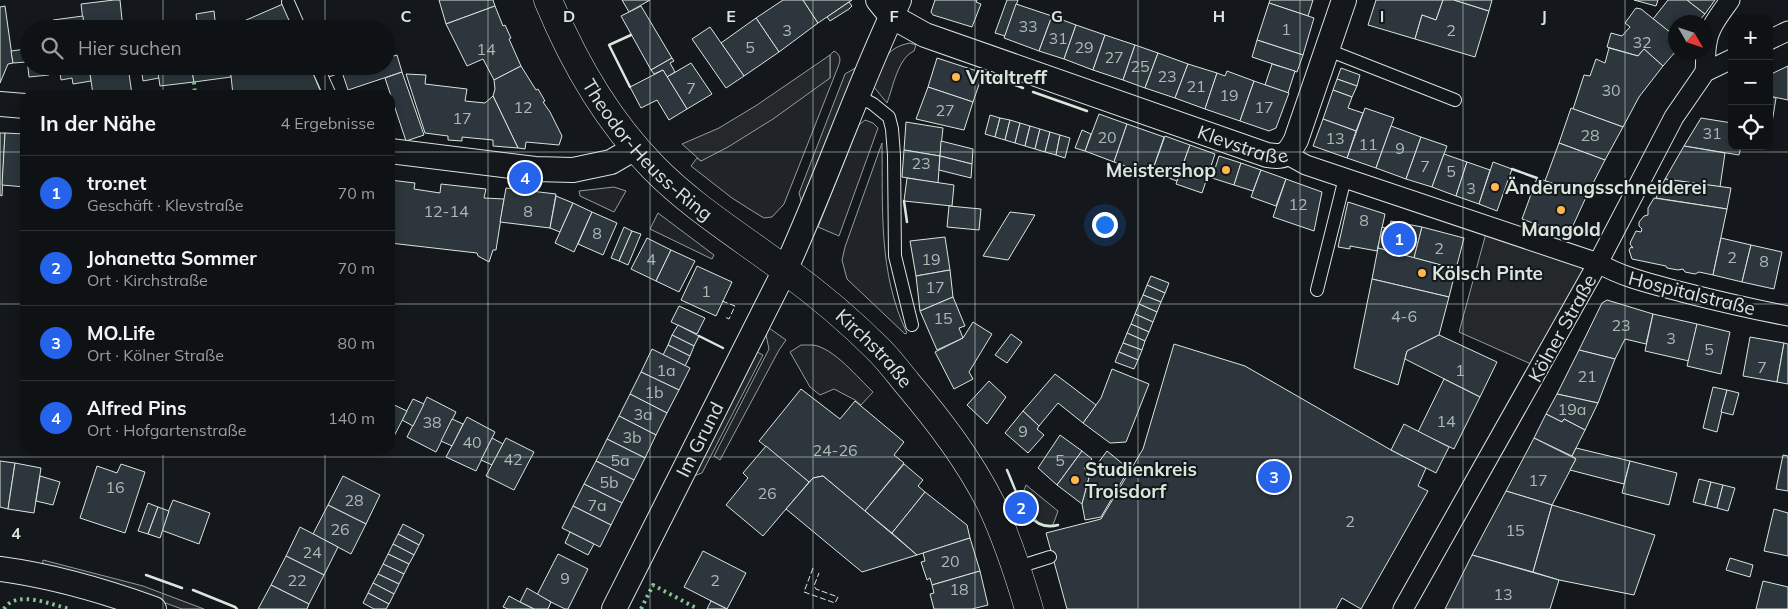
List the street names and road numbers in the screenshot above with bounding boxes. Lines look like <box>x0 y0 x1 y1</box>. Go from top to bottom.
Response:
street label: Theodor-Heuss-Ring <box>577 75 718 226</box>
street label: Klevstraße <box>1194 120 1291 168</box>
street label: Hospitalstraße <box>1626 266 1758 320</box>
street label: Kölner Straße <box>1523 270 1601 386</box>
street label: Kirchstraße <box>831 304 918 392</box>
street label: Im Grund <box>671 398 729 481</box>

